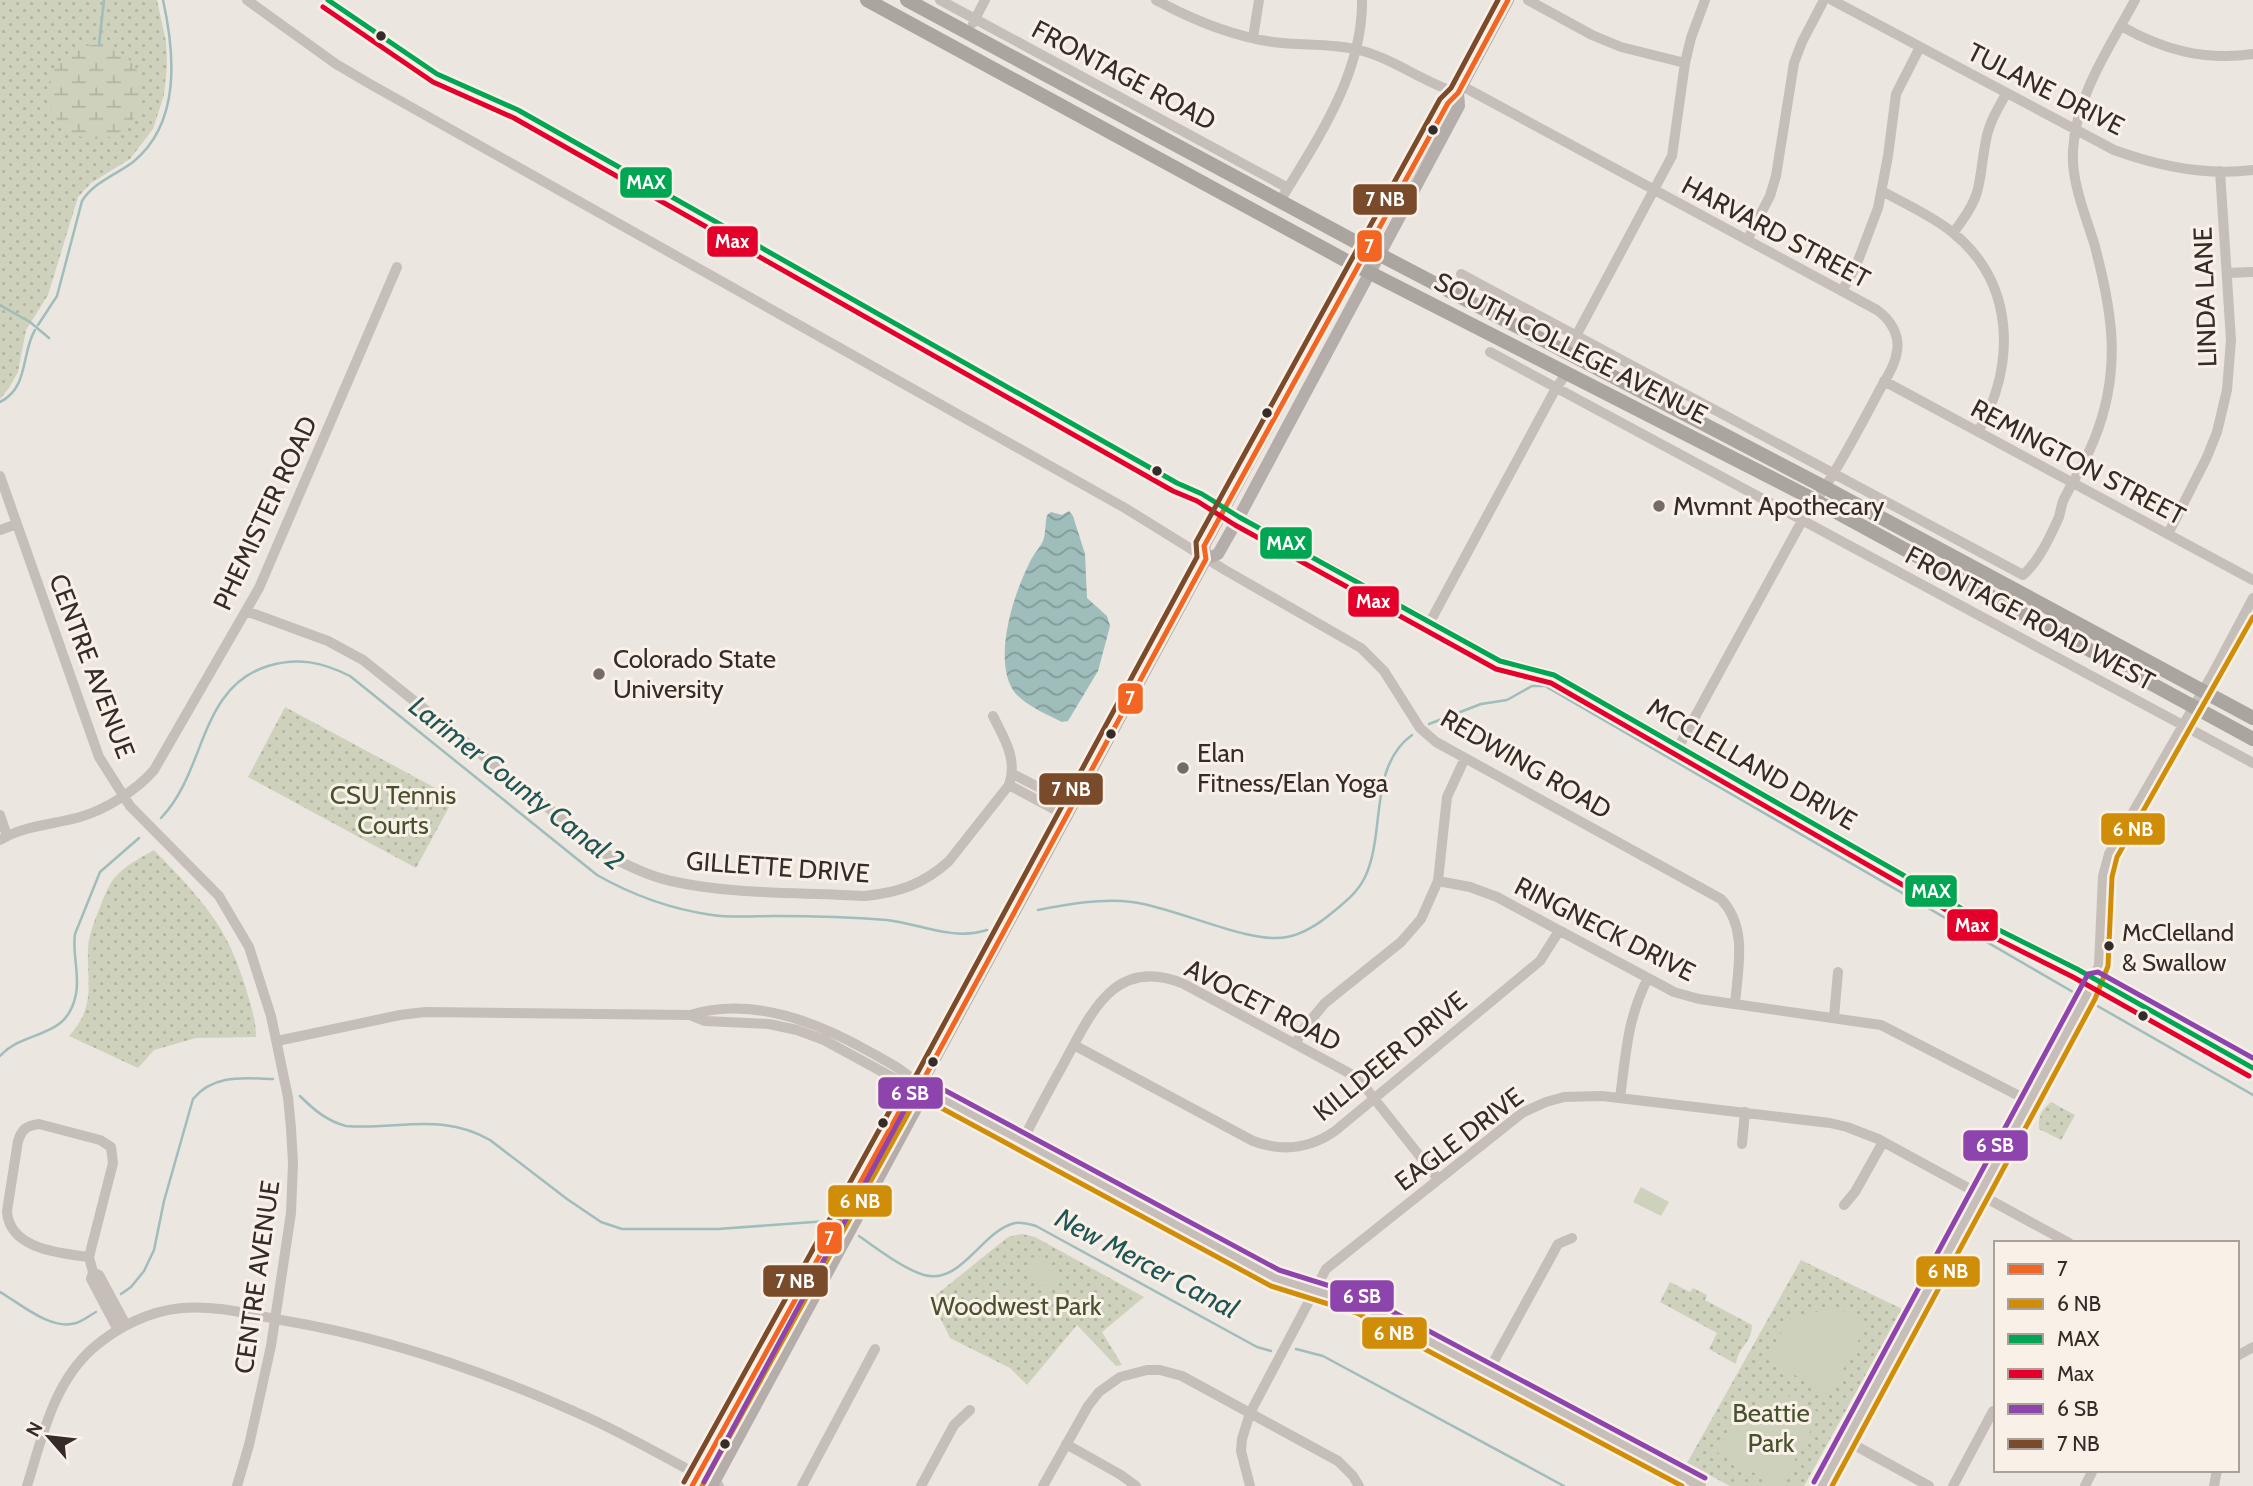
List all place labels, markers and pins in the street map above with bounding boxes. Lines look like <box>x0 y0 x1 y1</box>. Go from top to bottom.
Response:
unlabelled marker <box>374 29 388 43</box>
unlabelled marker <box>1426 123 1440 137</box>
unlabelled marker <box>1260 406 1274 420</box>
unlabelled marker <box>1150 464 1164 478</box>
place label: Mvmnt Apothecary <box>1673 490 1884 522</box>
marker: Mvmnt Apothecary <box>1651 498 1667 514</box>
place label: Colorado State University <box>613 643 776 705</box>
marker: Colorado State University <box>591 666 607 682</box>
unlabelled marker <box>1104 727 1118 741</box>
place label: Elan Fitness/Elan Yoga <box>1197 737 1389 799</box>
marker: Elan Fitness/Elan Yoga <box>1175 760 1191 776</box>
place label: McClelland & Swallow <box>2122 918 2234 977</box>
marker: McClelland & Swallow <box>2102 939 2116 953</box>
unlabelled marker <box>2136 1009 2150 1023</box>
unlabelled marker <box>926 1055 940 1069</box>
unlabelled marker <box>876 1116 890 1130</box>
unlabelled marker <box>718 1437 732 1451</box>

